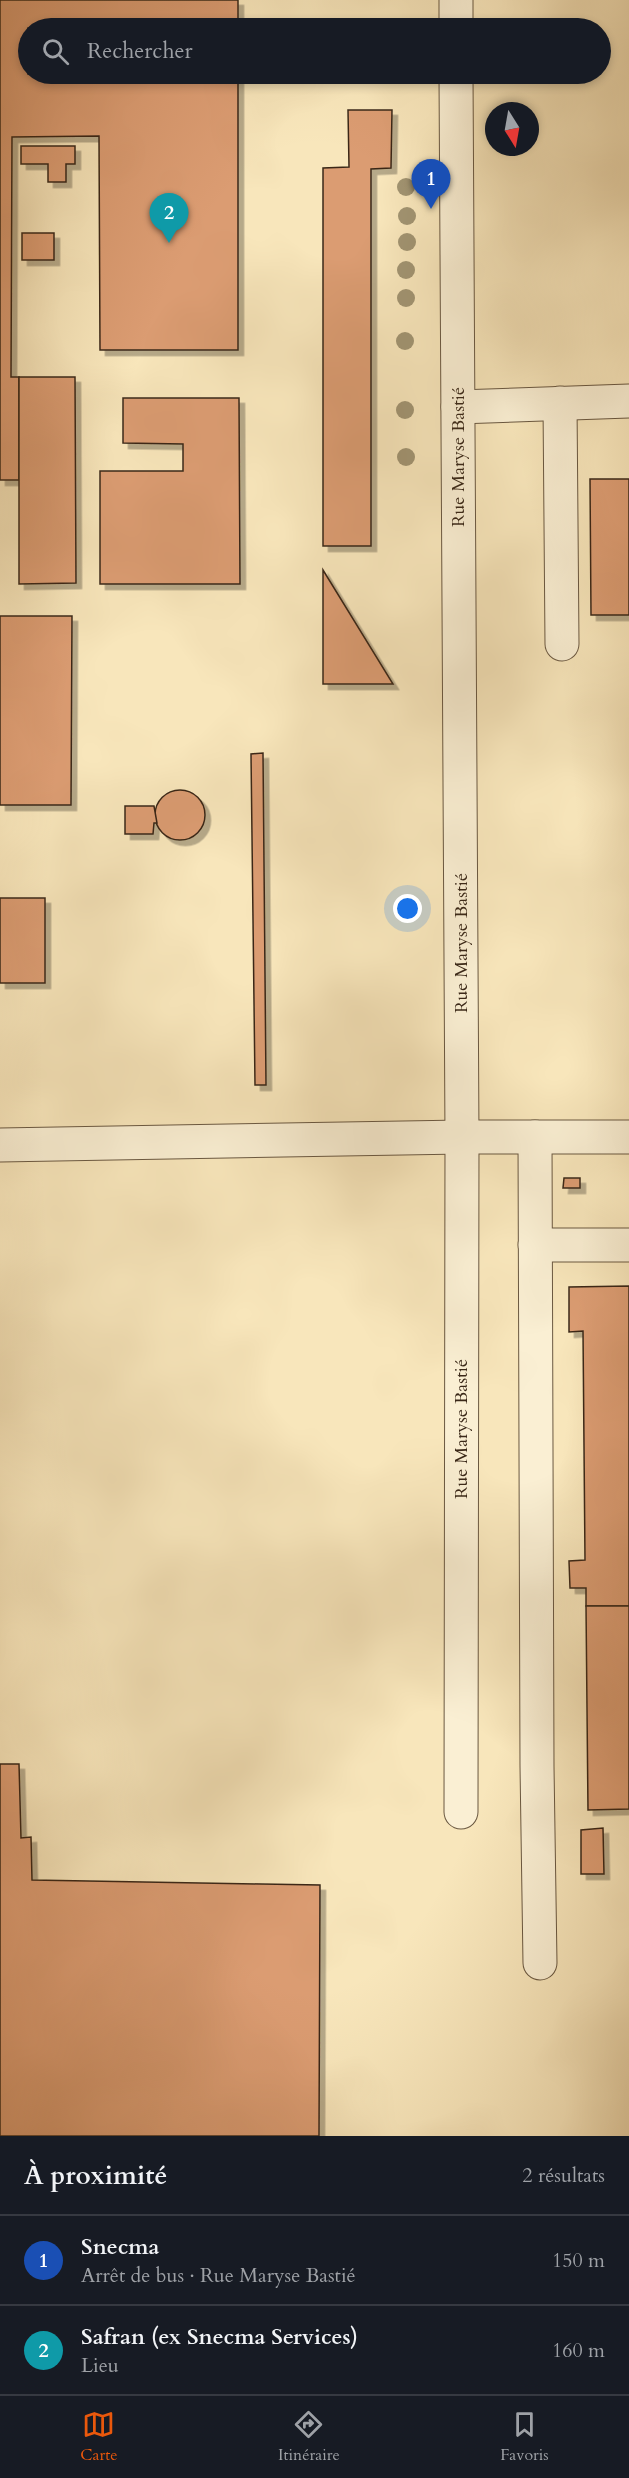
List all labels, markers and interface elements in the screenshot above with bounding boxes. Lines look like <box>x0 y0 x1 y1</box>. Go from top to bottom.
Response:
search box <box>18 18 611 84</box>
icon: search <box>39 35 72 68</box>
text: Rechercher <box>87 36 192 66</box>
north arrow <box>485 102 539 156</box>
pin: 1 <box>412 160 450 209</box>
pin: 2 <box>150 194 188 243</box>
street label: Rue Maryse Bastié <box>446 387 471 527</box>
street label: Rue Maryse Bastié <box>449 873 474 1013</box>
your location <box>393 894 422 923</box>
street label: Rue Maryse Bastié <box>449 1359 474 1499</box>
text: À proximité <box>24 2158 167 2193</box>
text: 2 résultats <box>522 2162 605 2189</box>
text: Snecma <box>81 2232 159 2262</box>
text: 1 <box>38 2247 49 2274</box>
text: 150 m <box>552 2247 605 2274</box>
text: Arrêt de bus · Rue Maryse Bastié <box>81 2262 356 2289</box>
text: Safran (ex Snecma Services) <box>81 2322 358 2352</box>
text: 2 <box>38 2337 49 2364</box>
text: 160 m <box>552 2337 605 2364</box>
text: Lieu <box>81 2352 119 2379</box>
tab: Carte <box>80 2408 118 2466</box>
tab: Itinéraire <box>278 2408 340 2466</box>
tab: Favoris <box>500 2408 549 2466</box>

